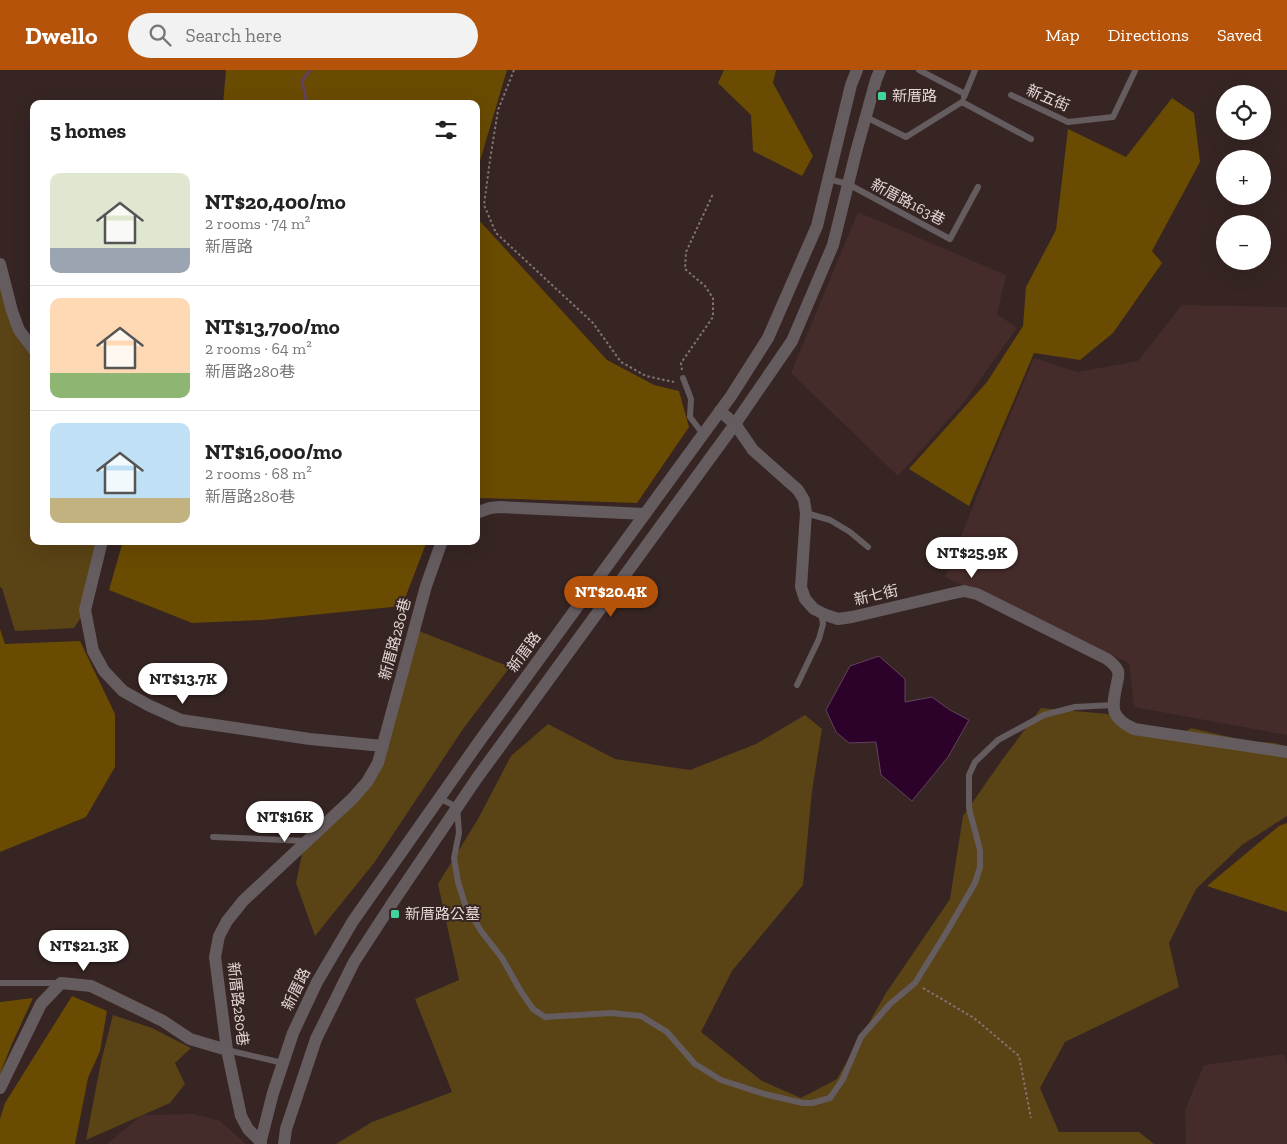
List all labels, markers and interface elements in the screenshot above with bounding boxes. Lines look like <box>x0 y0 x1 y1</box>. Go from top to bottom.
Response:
search box <box>128 13 478 58</box>
text: Dwello <box>25 21 98 50</box>
icon: search <box>146 21 174 49</box>
text: Search here <box>186 24 282 47</box>
text: Map <box>1045 24 1080 46</box>
text: Directions <box>1108 24 1189 46</box>
text: Saved <box>1217 24 1262 46</box>
street label: 新五街 <box>1024 81 1072 115</box>
map controls <box>1216 85 1271 270</box>
button: locate <box>1216 85 1271 140</box>
place label: 新厝路 <box>892 87 937 105</box>
marker: 新厝路 <box>876 90 888 102</box>
icon: filters <box>432 116 460 144</box>
text: 5 homes <box>50 118 126 143</box>
button: + <box>1216 150 1271 205</box>
street label: 新厝路163巷 <box>868 175 948 229</box>
text: NT$20,400/mo <box>205 189 346 214</box>
icon: home <box>90 193 150 253</box>
text: 2 rooms · 74 m² <box>205 214 310 233</box>
button: − <box>1216 215 1271 270</box>
text: 新厝路 <box>205 237 253 256</box>
text: NT$13,700/mo <box>205 314 340 339</box>
icon: home <box>90 318 150 378</box>
text: 2 rooms · 64 m² <box>205 339 312 358</box>
text: 新厝路280巷 <box>205 362 295 381</box>
text: NT$16,000/mo <box>205 439 342 464</box>
icon: home <box>90 443 150 503</box>
text: 2 rooms · 68 m² <box>205 464 312 483</box>
text: 新厝路280巷 <box>205 487 295 506</box>
pin: NT$25.9K <box>920 536 1024 579</box>
text: NT$25.9K <box>937 543 1007 562</box>
pin: NT$20.4K <box>559 576 663 618</box>
street label: 新七街 <box>852 581 900 609</box>
text: NT$20.4K <box>575 582 647 601</box>
street label: 新厝路280巷 <box>375 596 415 682</box>
street label: 新厝路 <box>503 629 545 675</box>
pin: NT$13.7K <box>131 662 235 705</box>
text: NT$13.7K <box>149 669 217 688</box>
pin: NT$16K <box>244 800 326 843</box>
text: NT$16K <box>257 807 313 826</box>
place label: 新厝路公墓 <box>405 905 480 923</box>
marker: 新厝路公墓 <box>389 908 401 920</box>
pin: NT$21.3K <box>32 930 136 972</box>
text: NT$21.3K <box>50 936 118 955</box>
street label: 新厝路280巷 <box>224 961 252 1047</box>
street label: 新厝路 <box>278 965 314 1013</box>

